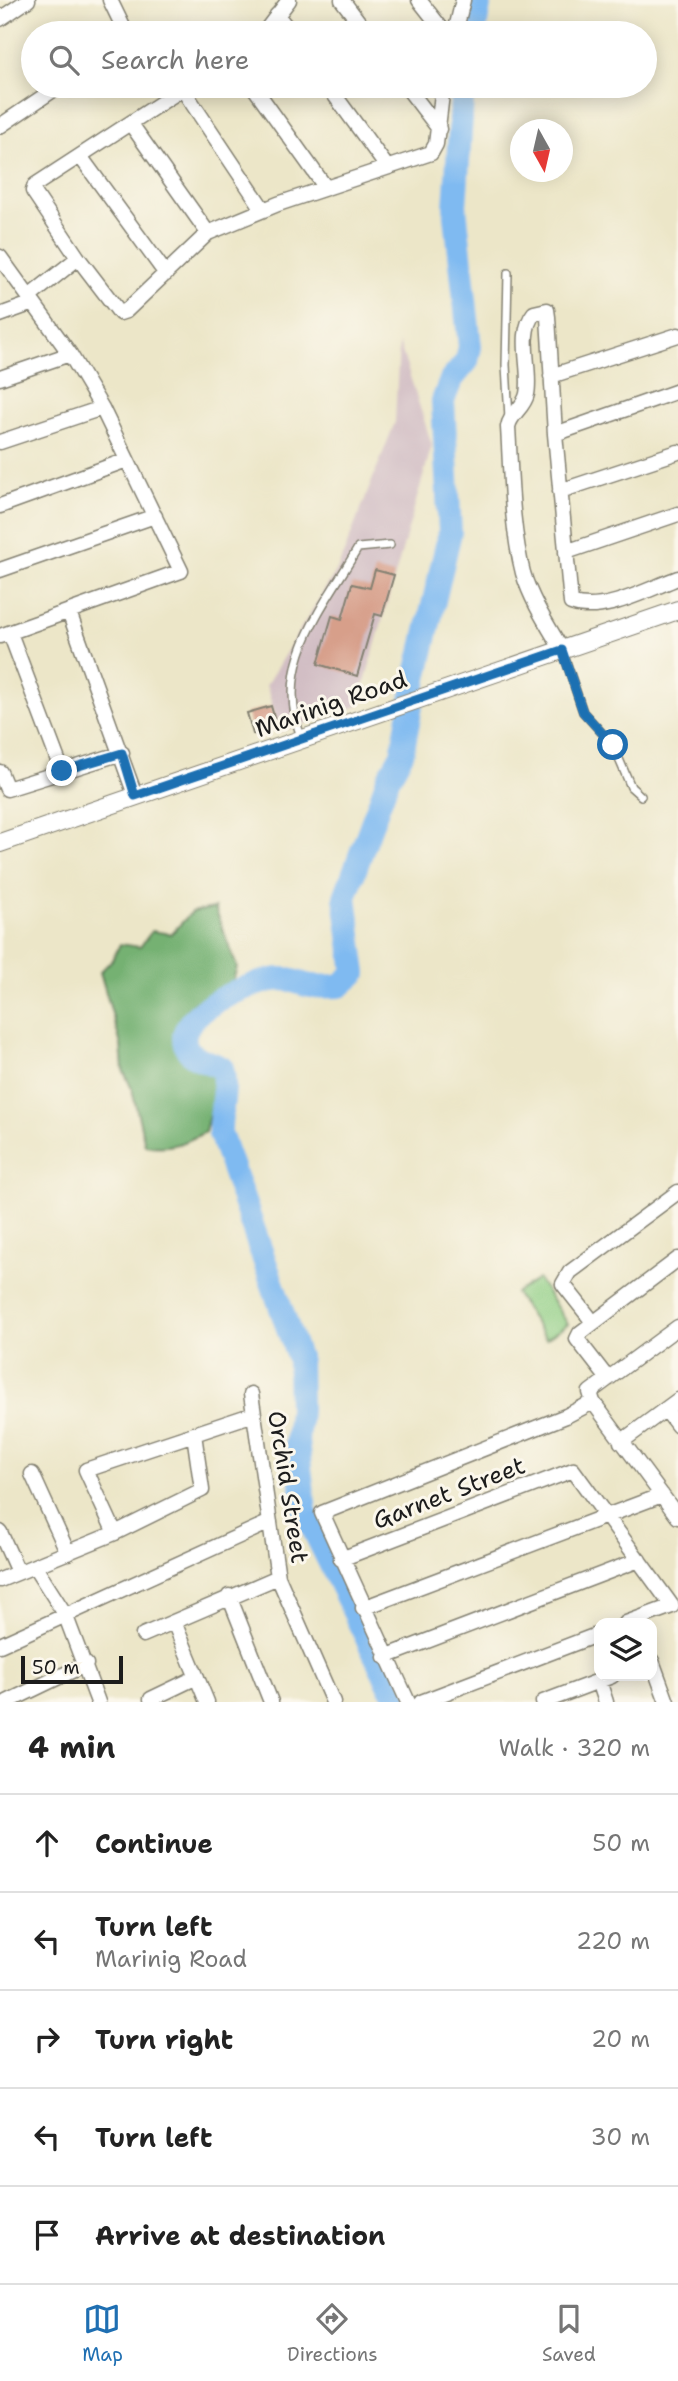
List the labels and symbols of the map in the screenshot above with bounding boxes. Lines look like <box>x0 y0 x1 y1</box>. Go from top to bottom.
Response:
north arrow <box>510 119 573 182</box>
street label: Marinig Road <box>251 663 411 745</box>
route start <box>597 729 628 760</box>
route end <box>46 755 77 786</box>
street label: Orchid Street <box>260 1408 316 1566</box>
street label: Garnet Street <box>368 1449 530 1537</box>
scale bar <box>21 1653 122 1685</box>

